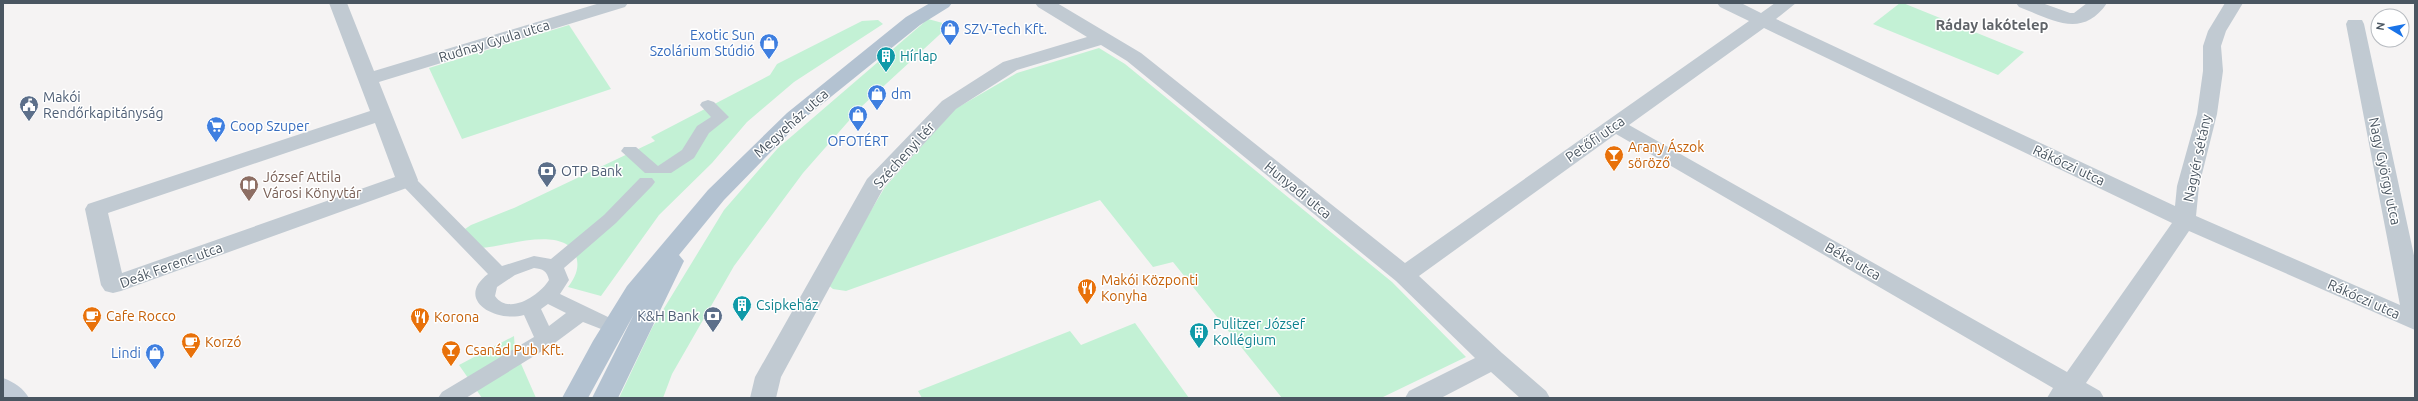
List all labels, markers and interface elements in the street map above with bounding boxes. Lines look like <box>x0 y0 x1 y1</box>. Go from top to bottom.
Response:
north arrow <box>2370 8 2410 48</box>
district label: Ráday lakótelep <box>1935 16 2049 33</box>
street label: Rudnay Gyula utca <box>437 17 551 65</box>
shop icon: SZV-Tech Kft. <box>939 18 961 46</box>
place label: SZV-Tech Kft. <box>964 21 1047 37</box>
text: N <box>2374 21 2387 31</box>
place label: Exotic Sun Szolárium Stúdió <box>650 27 755 59</box>
shop icon: Exotic Sun Szolárium Stúdió <box>758 32 780 60</box>
building icon: Hírlap <box>875 45 897 73</box>
place label: Hírlap <box>900 48 938 64</box>
shop icon: dm <box>866 83 888 111</box>
street label: Megyeház utca <box>751 85 831 161</box>
place label: dm <box>891 86 911 102</box>
place label: Makói Rendőrkapitányság <box>43 89 164 121</box>
public building icon: Makói Rendőrkapitányság <box>18 94 40 122</box>
shop icon: OFOTÉRT <box>847 104 869 132</box>
street label: Nagyér sétány <box>2180 112 2214 203</box>
street label: Petőfi utca <box>1562 113 1628 165</box>
supermarket icon: Coop Szuper <box>205 115 227 143</box>
street label: Nagy György utca <box>2366 116 2404 226</box>
place label: Coop Szuper <box>230 118 310 134</box>
street label: Széchenyi tér <box>870 118 938 191</box>
place label: OFOTÉRT <box>828 132 889 149</box>
place label: Arany Ászok söröző <box>1628 138 1704 171</box>
street label: Rákóczi utca <box>2030 141 2108 189</box>
bar icon: Arany Ászok söröző <box>1603 144 1625 172</box>
street label: Hunyadi utca <box>1261 158 1335 222</box>
bank icon: OTP Bank <box>536 160 558 188</box>
place label: OTP Bank <box>561 163 622 179</box>
place label: József Attila Városi Könyvtár <box>263 169 362 201</box>
library icon: József Attila Városi Könyvtár <box>238 174 260 202</box>
street label: Deák Ferenc utca <box>118 239 224 291</box>
street label: Béke utca <box>1822 239 1884 283</box>
place label: Makói Központi Konyha <box>1101 272 1198 304</box>
street label: Rákóczi utca <box>2325 276 2403 322</box>
restaurant icon: Makói Központi Konyha <box>1076 277 1098 305</box>
building icon: Csipkeház <box>731 294 753 322</box>
place label: Csipkeház <box>756 297 818 313</box>
cafe icon: Cafe Rocco <box>81 305 103 333</box>
bank icon: K&H Bank <box>702 305 724 333</box>
restaurant icon: Korona <box>409 306 431 334</box>
place label: Cafe Rocco <box>106 308 176 324</box>
place label: K&H Bank <box>637 308 699 324</box>
place label: Korona <box>434 309 479 325</box>
place label: Pulitzer József Kollégium <box>1213 316 1306 348</box>
building icon: Pulitzer József Kollégium <box>1188 321 1210 349</box>
cafe icon: Korzó <box>180 331 202 359</box>
place label: Korzó <box>205 334 241 350</box>
bar icon: Csanád Pub Kft. <box>440 339 462 367</box>
shop icon: Lindi <box>144 342 166 370</box>
place label: Csanád Pub Kft. <box>465 342 564 358</box>
place label: Lindi <box>111 345 141 361</box>

